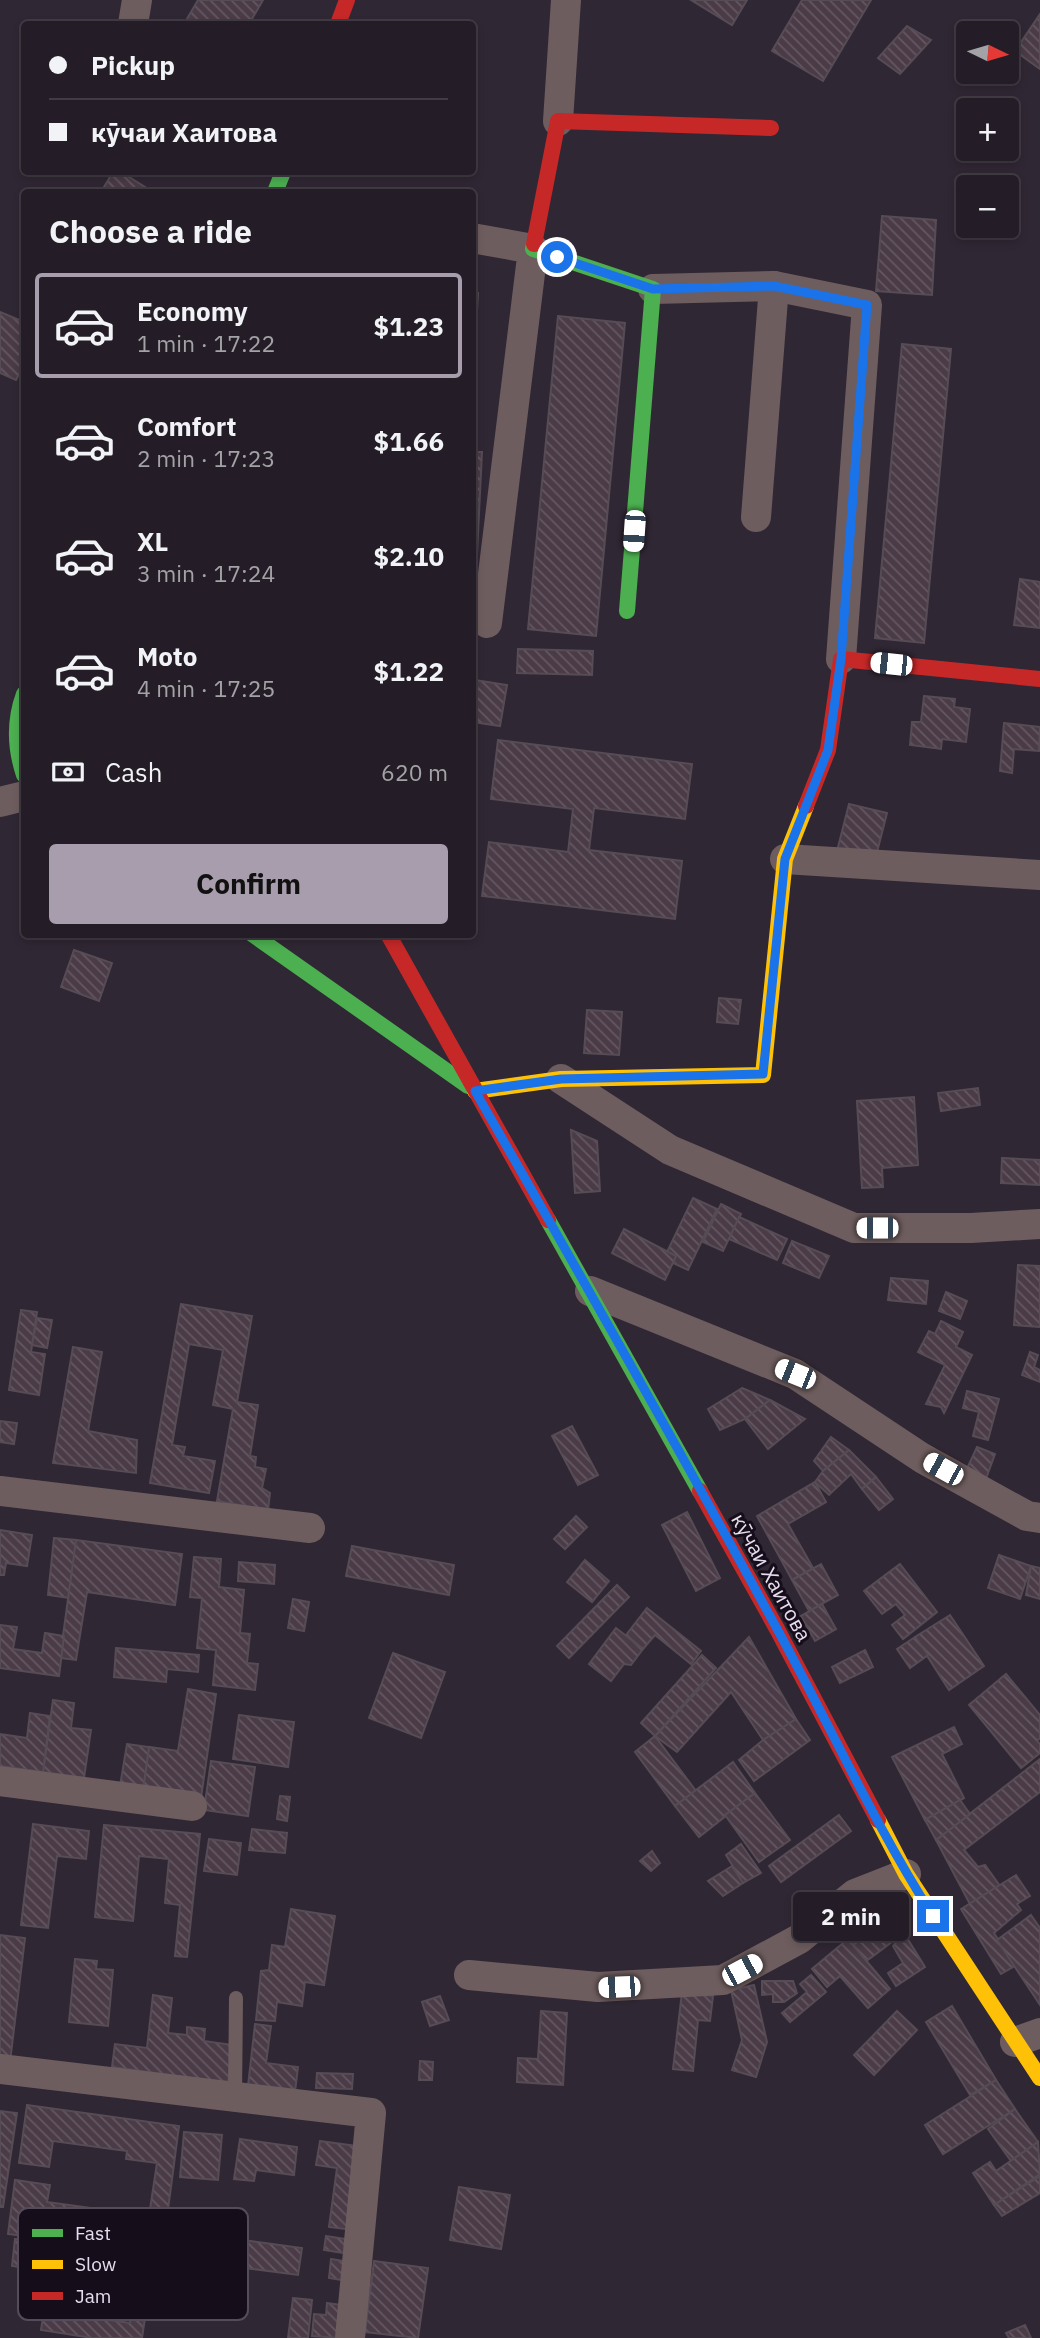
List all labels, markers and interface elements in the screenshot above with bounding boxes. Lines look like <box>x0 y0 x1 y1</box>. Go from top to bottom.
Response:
north arrow <box>956 21 1018 84</box>
map controls <box>956 21 1019 238</box>
text: Pickup <box>91 48 175 82</box>
button: + <box>956 98 1019 161</box>
text: кӯчаи Хаитова <box>91 115 277 149</box>
button: − <box>956 175 1019 238</box>
text: Choose a ride <box>49 210 252 252</box>
route start <box>541 241 573 273</box>
icon: car <box>53 294 116 357</box>
text: Economy <box>137 294 248 328</box>
text: $1.23 <box>374 309 444 343</box>
text: 1 min · 17:22 <box>137 328 275 358</box>
icon: car <box>53 409 116 472</box>
text: Comfort <box>137 409 236 443</box>
text: $1.66 <box>374 424 444 458</box>
text: 2 min · 17:23 <box>137 443 275 473</box>
car <box>623 509 646 553</box>
icon: car <box>53 524 116 587</box>
text: XL <box>137 524 168 558</box>
text: $2.10 <box>374 539 444 573</box>
text: 3 min · 17:24 <box>137 558 275 588</box>
icon: car <box>53 639 116 702</box>
text: Moto <box>137 639 197 673</box>
car <box>870 651 913 677</box>
text: $1.22 <box>374 654 444 688</box>
text: 4 min · 17:25 <box>137 673 275 703</box>
icon: cash <box>49 753 87 791</box>
text: Cash <box>105 755 162 789</box>
text: 620 m <box>381 757 448 787</box>
button: Confirm <box>49 844 448 924</box>
car <box>857 1218 899 1239</box>
car <box>772 1356 819 1392</box>
car <box>920 1450 967 1488</box>
street label: кӯчаи Хаитова <box>725 1508 819 1646</box>
callout: 2 min <box>793 1892 908 1940</box>
route end <box>917 1900 949 1932</box>
text: 2 min <box>821 1901 881 1931</box>
car <box>719 1951 766 1989</box>
car <box>598 1976 641 1998</box>
legend <box>18 2208 248 2320</box>
text: Fast <box>75 2221 111 2245</box>
text: Slow <box>75 2252 116 2276</box>
text: Jam <box>75 2284 111 2308</box>

